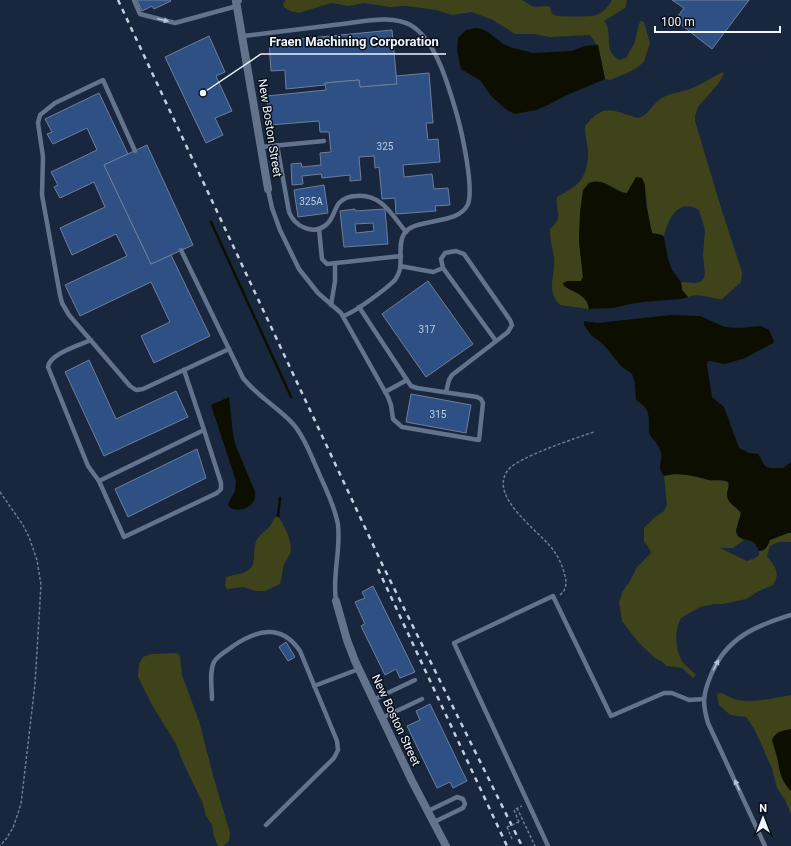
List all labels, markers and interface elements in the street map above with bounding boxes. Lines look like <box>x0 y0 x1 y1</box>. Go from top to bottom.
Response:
scale bar <box>655 8 780 34</box>
text: 100 m <box>661 15 695 29</box>
one-way arrow <box>157 17 169 23</box>
callout: Fraen Machining Corporation <box>261 29 446 54</box>
text: Fraen Machining Corporation <box>269 34 439 49</box>
street label: New Boston Street <box>255 78 285 178</box>
house number: 325 <box>377 141 394 152</box>
house number: 325A <box>299 196 323 207</box>
house number: 317 <box>419 324 436 335</box>
house number: 315 <box>430 409 447 420</box>
one-way arrow <box>713 659 719 671</box>
street label: New Boston Street <box>369 672 423 768</box>
one-way arrow <box>734 780 740 791</box>
north arrow <box>743 798 783 838</box>
text: N <box>759 802 767 815</box>

